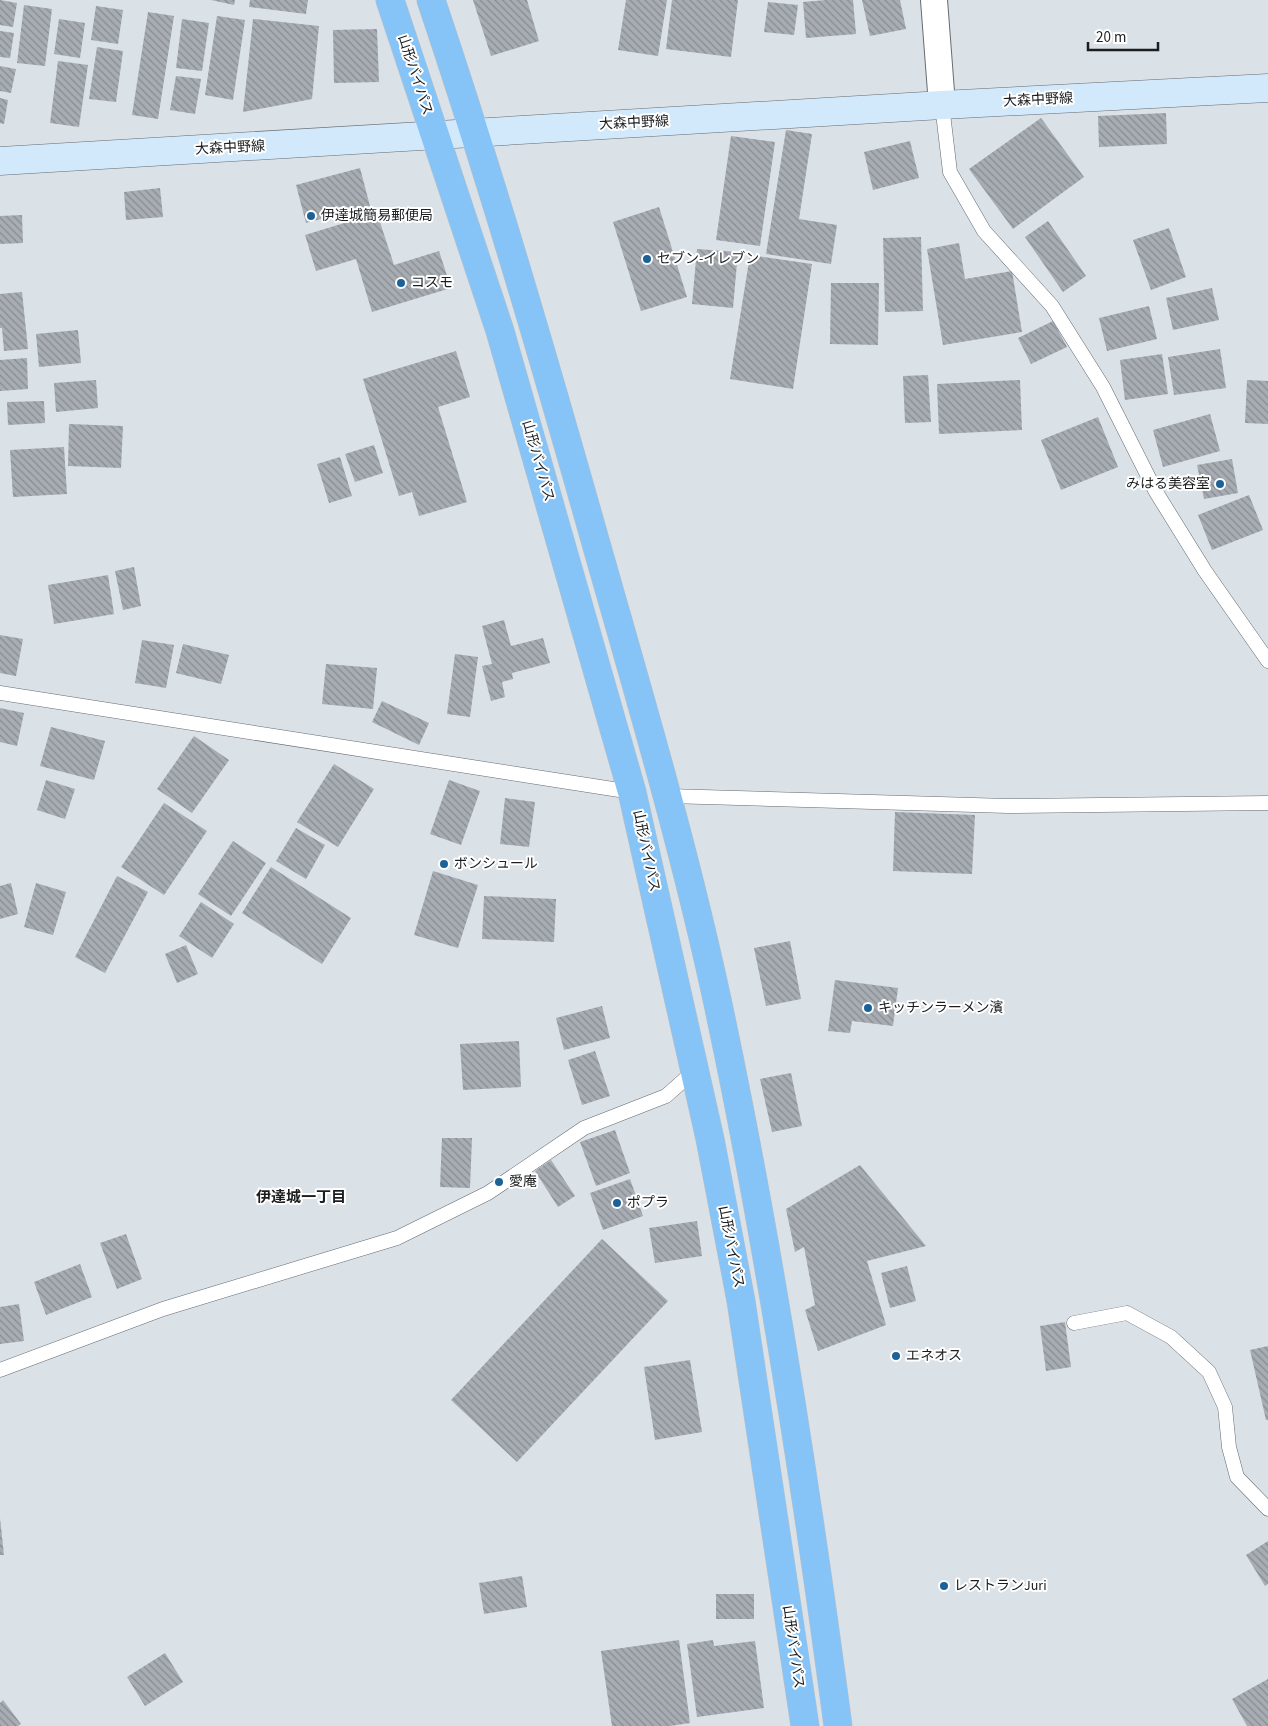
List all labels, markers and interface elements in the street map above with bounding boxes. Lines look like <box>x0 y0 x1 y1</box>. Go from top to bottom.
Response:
scale bar <box>1088 20 1158 52</box>
text: 20 m <box>1096 27 1126 48</box>
street label: 山形バイパス <box>393 32 437 118</box>
street label: 大森中野線 <box>1003 88 1073 112</box>
street label: 大森中野線 <box>599 111 669 135</box>
street label: 大森中野線 <box>195 136 265 160</box>
place label: 伊達城簡易郵便局 <box>321 206 433 226</box>
marker: 伊達城簡易郵便局 <box>305 210 317 222</box>
place label: セブン-イレブン <box>657 249 759 269</box>
marker: セブン-イレブン <box>641 253 653 265</box>
place label: コスモ <box>411 273 453 293</box>
marker: コスモ <box>395 277 407 289</box>
street label: 山形バイパス <box>517 418 559 504</box>
place label: みはる美容室 <box>1126 474 1210 494</box>
marker: みはる美容室 <box>1214 478 1226 490</box>
street label: 山形バイパス <box>628 808 664 894</box>
place label: ボンシュール <box>454 854 538 874</box>
marker: ボンシュール <box>438 858 450 870</box>
place label: キッチンラーメン濱 <box>878 998 1003 1018</box>
marker: キッチンラーメン濱 <box>862 1002 874 1014</box>
place label: 愛庵 <box>509 1172 537 1192</box>
marker: 愛庵 <box>493 1176 505 1188</box>
district label: 伊達城一丁目 <box>256 1187 346 1208</box>
place label: ポプラ <box>627 1193 669 1213</box>
marker: ポプラ <box>611 1197 623 1209</box>
street label: 山形バイパス <box>713 1204 749 1290</box>
place label: エネオス <box>906 1346 962 1366</box>
marker: エネオス <box>890 1350 902 1362</box>
place label: レストランJuri <box>954 1576 1047 1596</box>
marker: レストランJuri <box>938 1580 950 1592</box>
street label: 山形バイパス <box>777 1604 809 1690</box>

